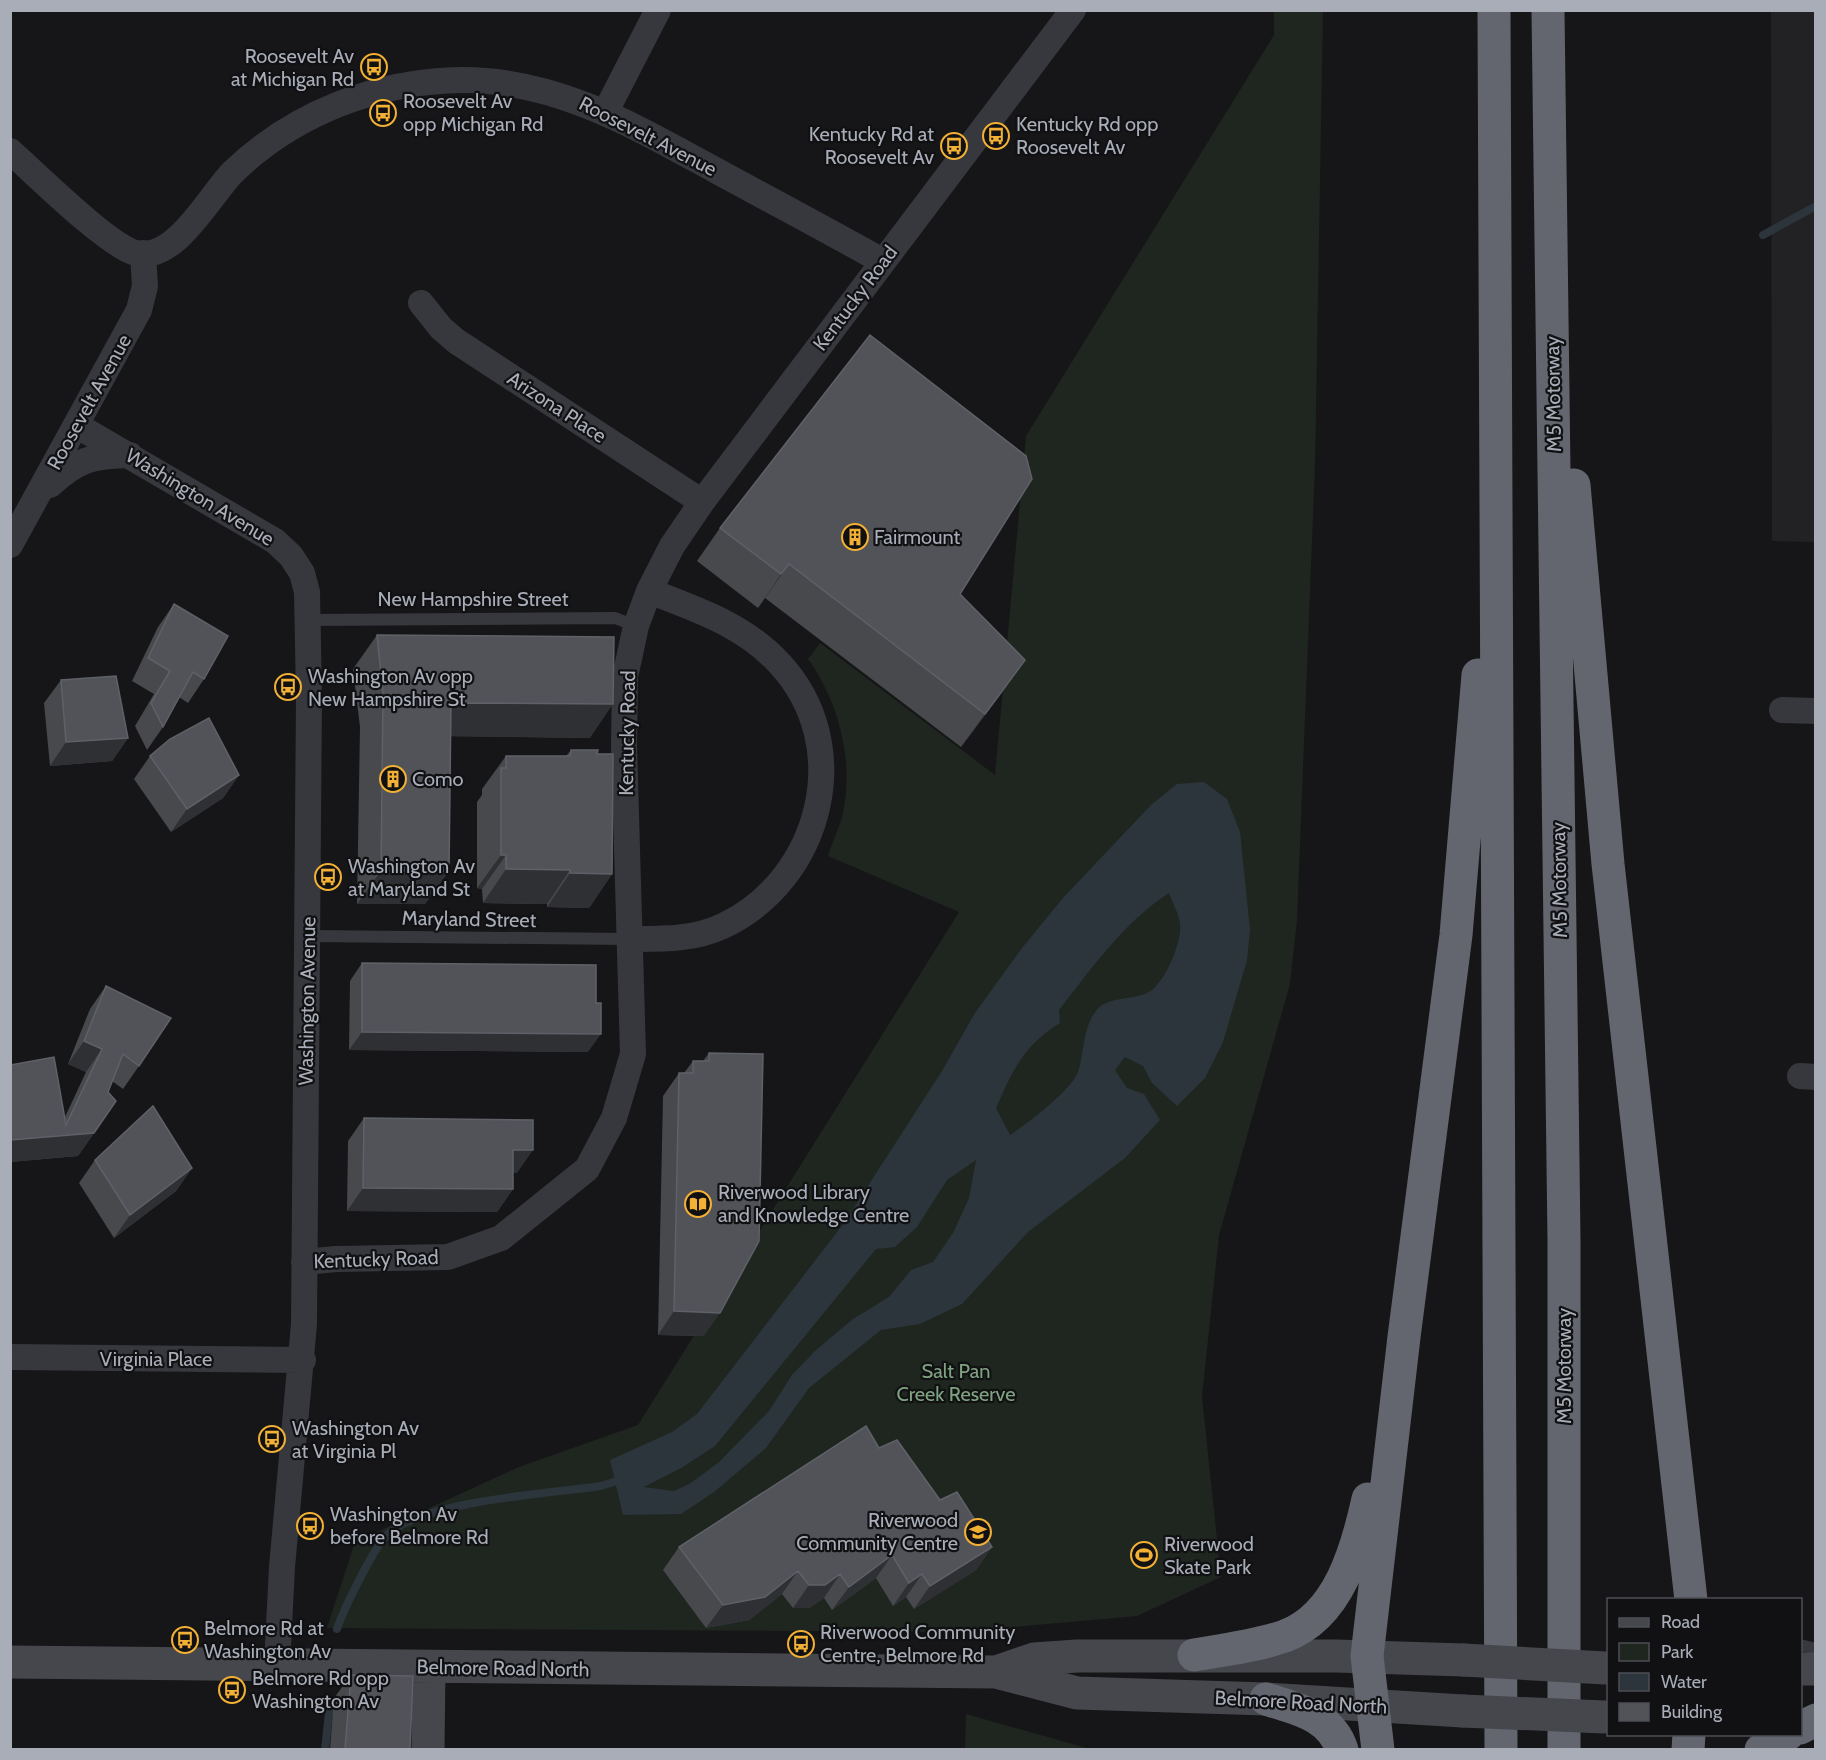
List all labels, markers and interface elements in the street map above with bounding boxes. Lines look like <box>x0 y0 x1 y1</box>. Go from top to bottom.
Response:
place label: Roosevelt Av at Michigan Rd <box>231 44 354 91</box>
bus stop icon: Roosevelt Av at Michigan Rd <box>359 52 389 82</box>
place label: Roosevelt Av opp Michigan Rd <box>403 89 543 136</box>
street label: Roosevelt Avenue <box>575 91 721 181</box>
bus stop icon: Roosevelt Av opp Michigan Rd <box>368 98 398 128</box>
place label: Kentucky Rd opp Roosevelt Av <box>1016 112 1158 159</box>
bus stop icon: Kentucky Rd opp Roosevelt Av <box>981 121 1011 151</box>
place label: Kentucky Rd at Roosevelt Av <box>809 122 934 169</box>
bus stop icon: Kentucky Rd at Roosevelt Av <box>939 131 969 161</box>
street label: Kentucky Road <box>808 241 902 355</box>
street label: Roosevelt Avenue <box>42 330 136 474</box>
street label: M5 Motorway <box>1540 336 1566 452</box>
street label: Arizona Place <box>503 366 611 448</box>
street label: Washington Avenue <box>121 443 279 551</box>
building icon: Fairmount <box>840 522 870 552</box>
place label: Fairmount <box>874 525 961 549</box>
street label: New Hampshire Street <box>378 587 569 611</box>
place label: Washington Av opp New Hampshire St <box>308 664 473 711</box>
street label: Kentucky Road <box>614 670 640 796</box>
bus stop icon: Washington Av opp New Hampshire St <box>273 672 303 702</box>
building icon: Como <box>378 764 408 794</box>
place label: Como <box>412 767 464 791</box>
street label: M5 Motorway <box>1546 822 1572 938</box>
place label: Washington Av at Maryland St <box>348 854 475 901</box>
bus stop icon: Washington Av at Maryland St <box>313 862 343 892</box>
street label: Maryland Street <box>401 906 537 932</box>
street label: Washington Avenue <box>294 916 320 1086</box>
place label: Riverwood Library and Knowledge Centre <box>718 1180 909 1227</box>
library icon: Riverwood Library and Knowledge Centre <box>683 1189 713 1219</box>
street label: Kentucky Road <box>313 1245 439 1273</box>
street label: M5 Motorway <box>1552 1308 1576 1424</box>
street label: Virginia Place <box>100 1347 212 1371</box>
park label: Salt Pan Creek Reserve <box>897 1359 1015 1406</box>
place label: Washington Av at Virginia Pl <box>292 1416 419 1463</box>
bus stop icon: Washington Av at Virginia Pl <box>257 1424 287 1454</box>
place label: Washington Av before Belmore Rd <box>330 1502 489 1549</box>
place label: Riverwood Community Centre <box>796 1508 958 1555</box>
bus stop icon: Washington Av before Belmore Rd <box>295 1511 325 1541</box>
school or university icon: Riverwood Community Centre <box>963 1517 993 1547</box>
place label: Riverwood Skate Park <box>1164 1532 1254 1579</box>
sports icon: Riverwood Skate Park <box>1129 1540 1159 1570</box>
legend <box>1607 1598 1802 1736</box>
text: Road <box>1661 1611 1700 1633</box>
place label: Belmore Rd at Washington Av <box>204 1616 331 1663</box>
place label: Riverwood Community Centre, Belmore Rd <box>820 1620 1015 1667</box>
bus stop icon: Belmore Rd at Washington Av <box>170 1625 200 1655</box>
bus stop icon: Riverwood Community Centre, Belmore Rd <box>786 1629 816 1659</box>
text: Park <box>1661 1641 1694 1663</box>
street label: Belmore Road North <box>416 1654 590 1682</box>
place label: Belmore Rd opp Washington Av <box>252 1666 389 1713</box>
text: Water <box>1661 1671 1707 1693</box>
bus stop icon: Belmore Rd opp Washington Av <box>217 1675 247 1705</box>
street label: Belmore Road North <box>1214 1685 1388 1719</box>
text: Building <box>1661 1701 1723 1723</box>

